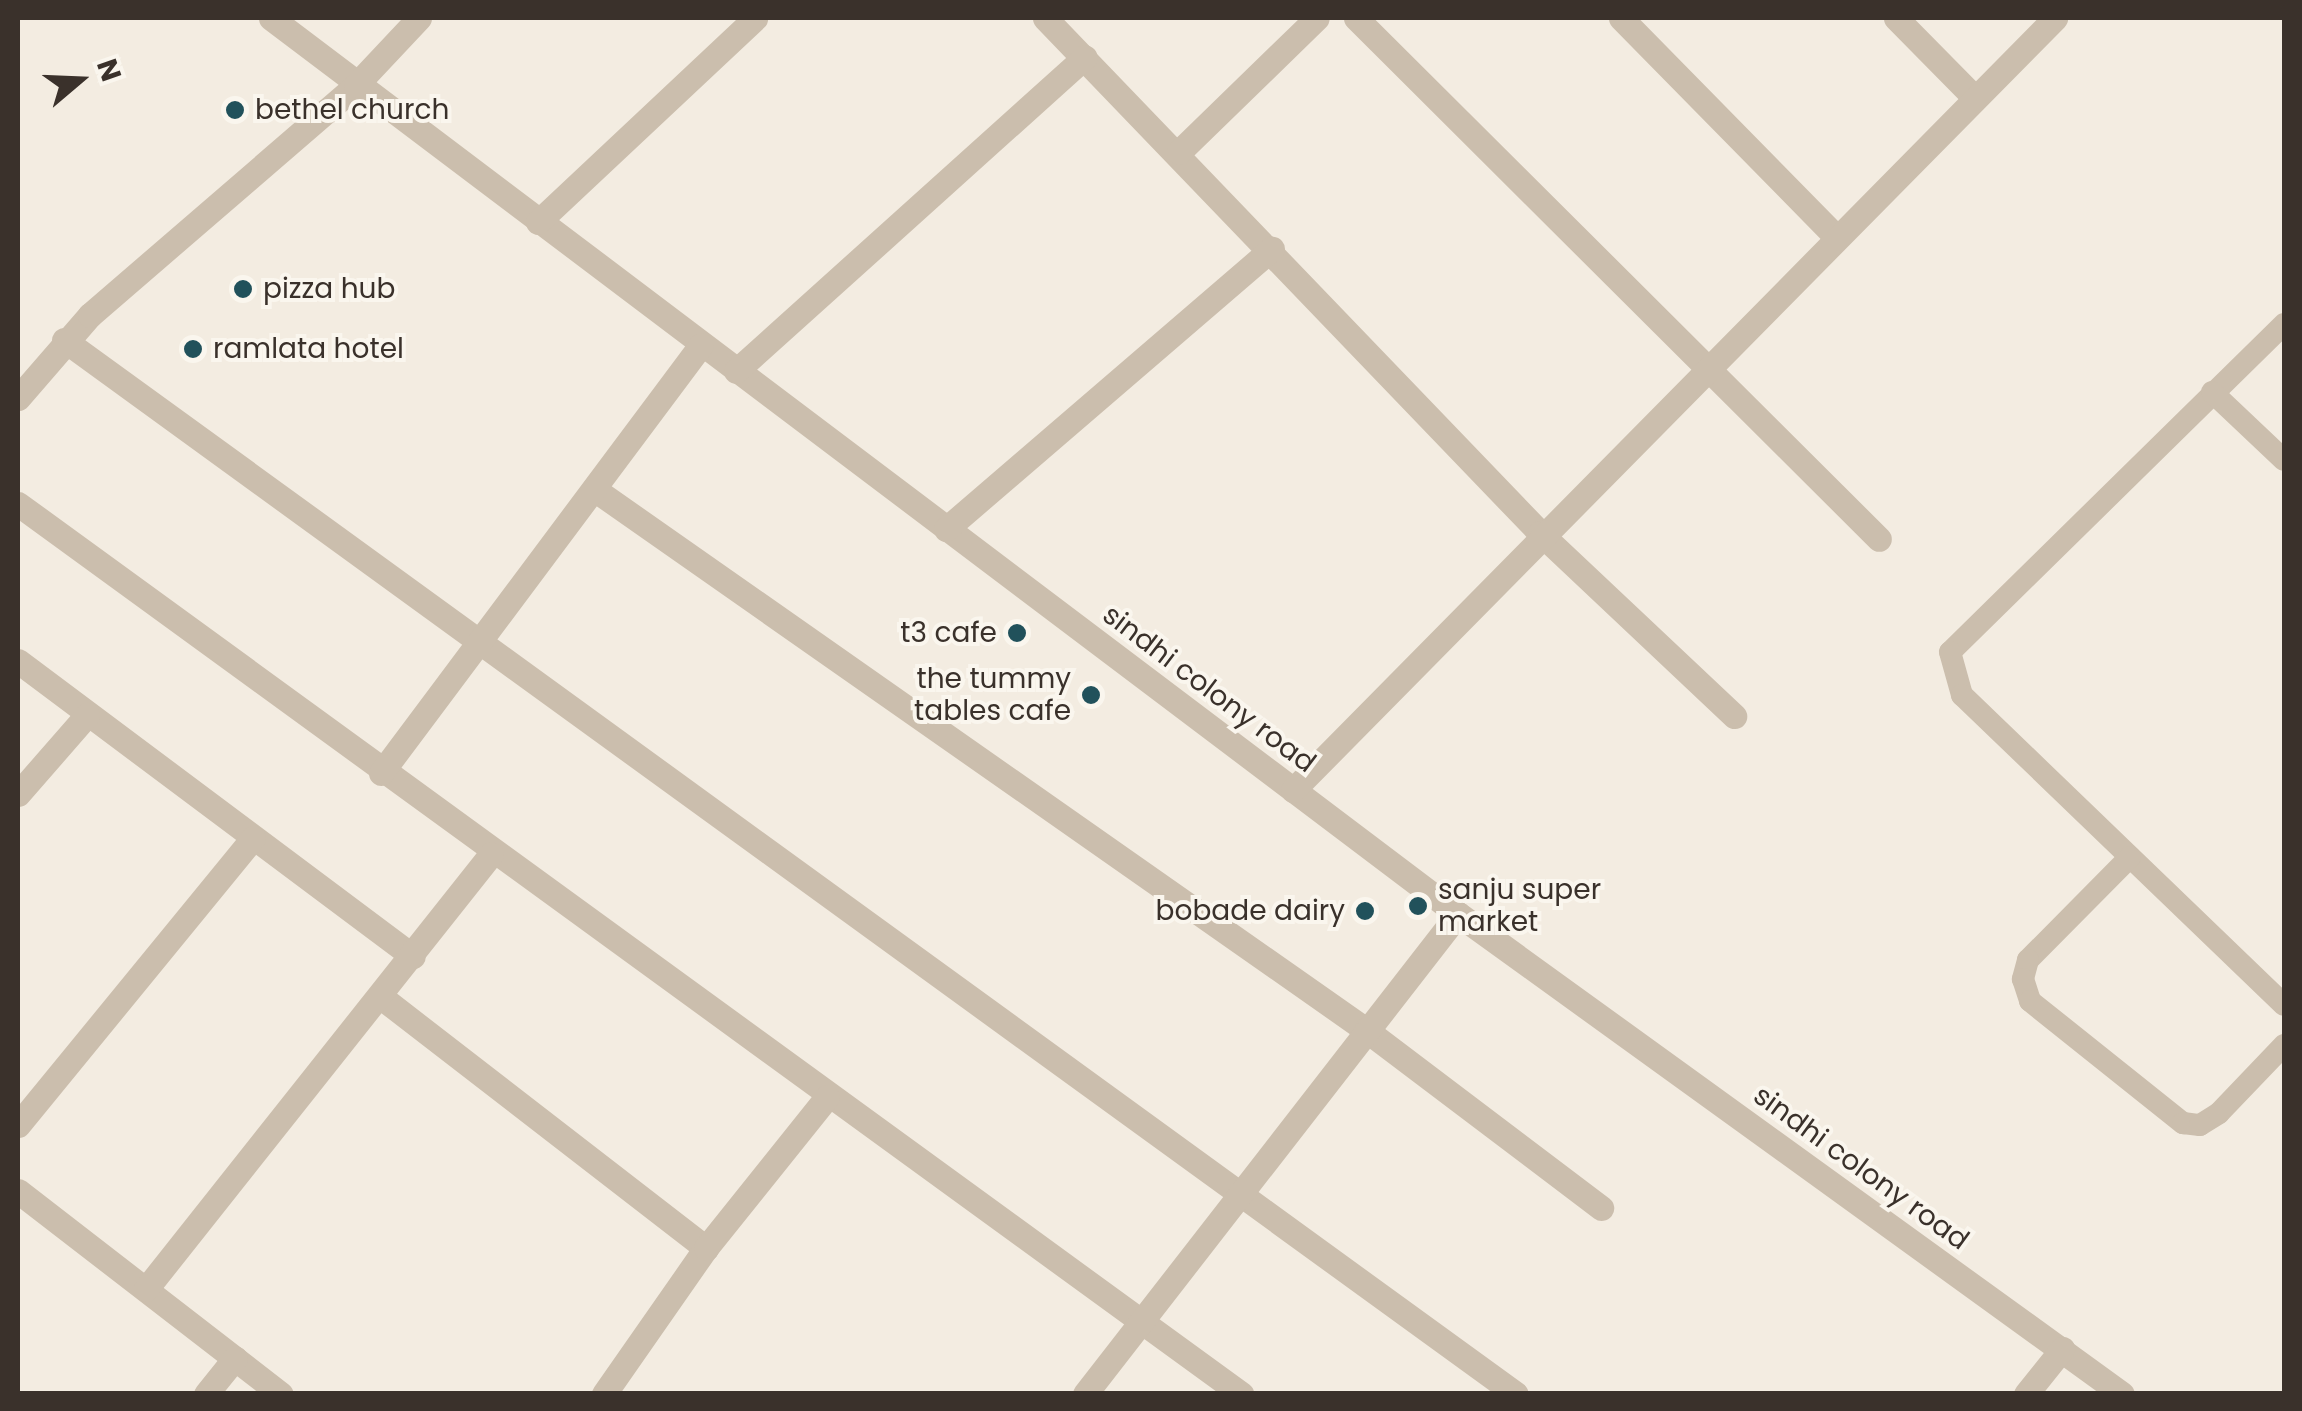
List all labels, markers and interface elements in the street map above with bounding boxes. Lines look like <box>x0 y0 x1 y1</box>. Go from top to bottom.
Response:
north arrow <box>30 30 130 130</box>
text: N <box>87 54 131 86</box>
place label: bethel church <box>255 93 449 127</box>
marker: bethel church <box>224 99 246 121</box>
place label: pizza hub <box>263 272 395 306</box>
marker: pizza hub <box>232 278 254 300</box>
place label: ramlata hotel <box>213 332 404 366</box>
marker: ramlata hotel <box>182 338 204 360</box>
street label: sindhi colony road <box>1096 598 1322 780</box>
place label: t3 cafe <box>900 616 997 650</box>
marker: t3 cafe <box>1006 622 1028 644</box>
place label: the tummy tables cafe <box>914 662 1071 728</box>
marker: the tummy tables cafe <box>1080 684 1102 706</box>
place label: sanju super market <box>1438 873 1601 939</box>
place label: bobade dairy <box>1156 894 1345 928</box>
marker: sanju super market <box>1407 895 1429 917</box>
marker: bobade dairy <box>1354 900 1376 922</box>
street label: sindhi colony road <box>1747 1079 1975 1257</box>

